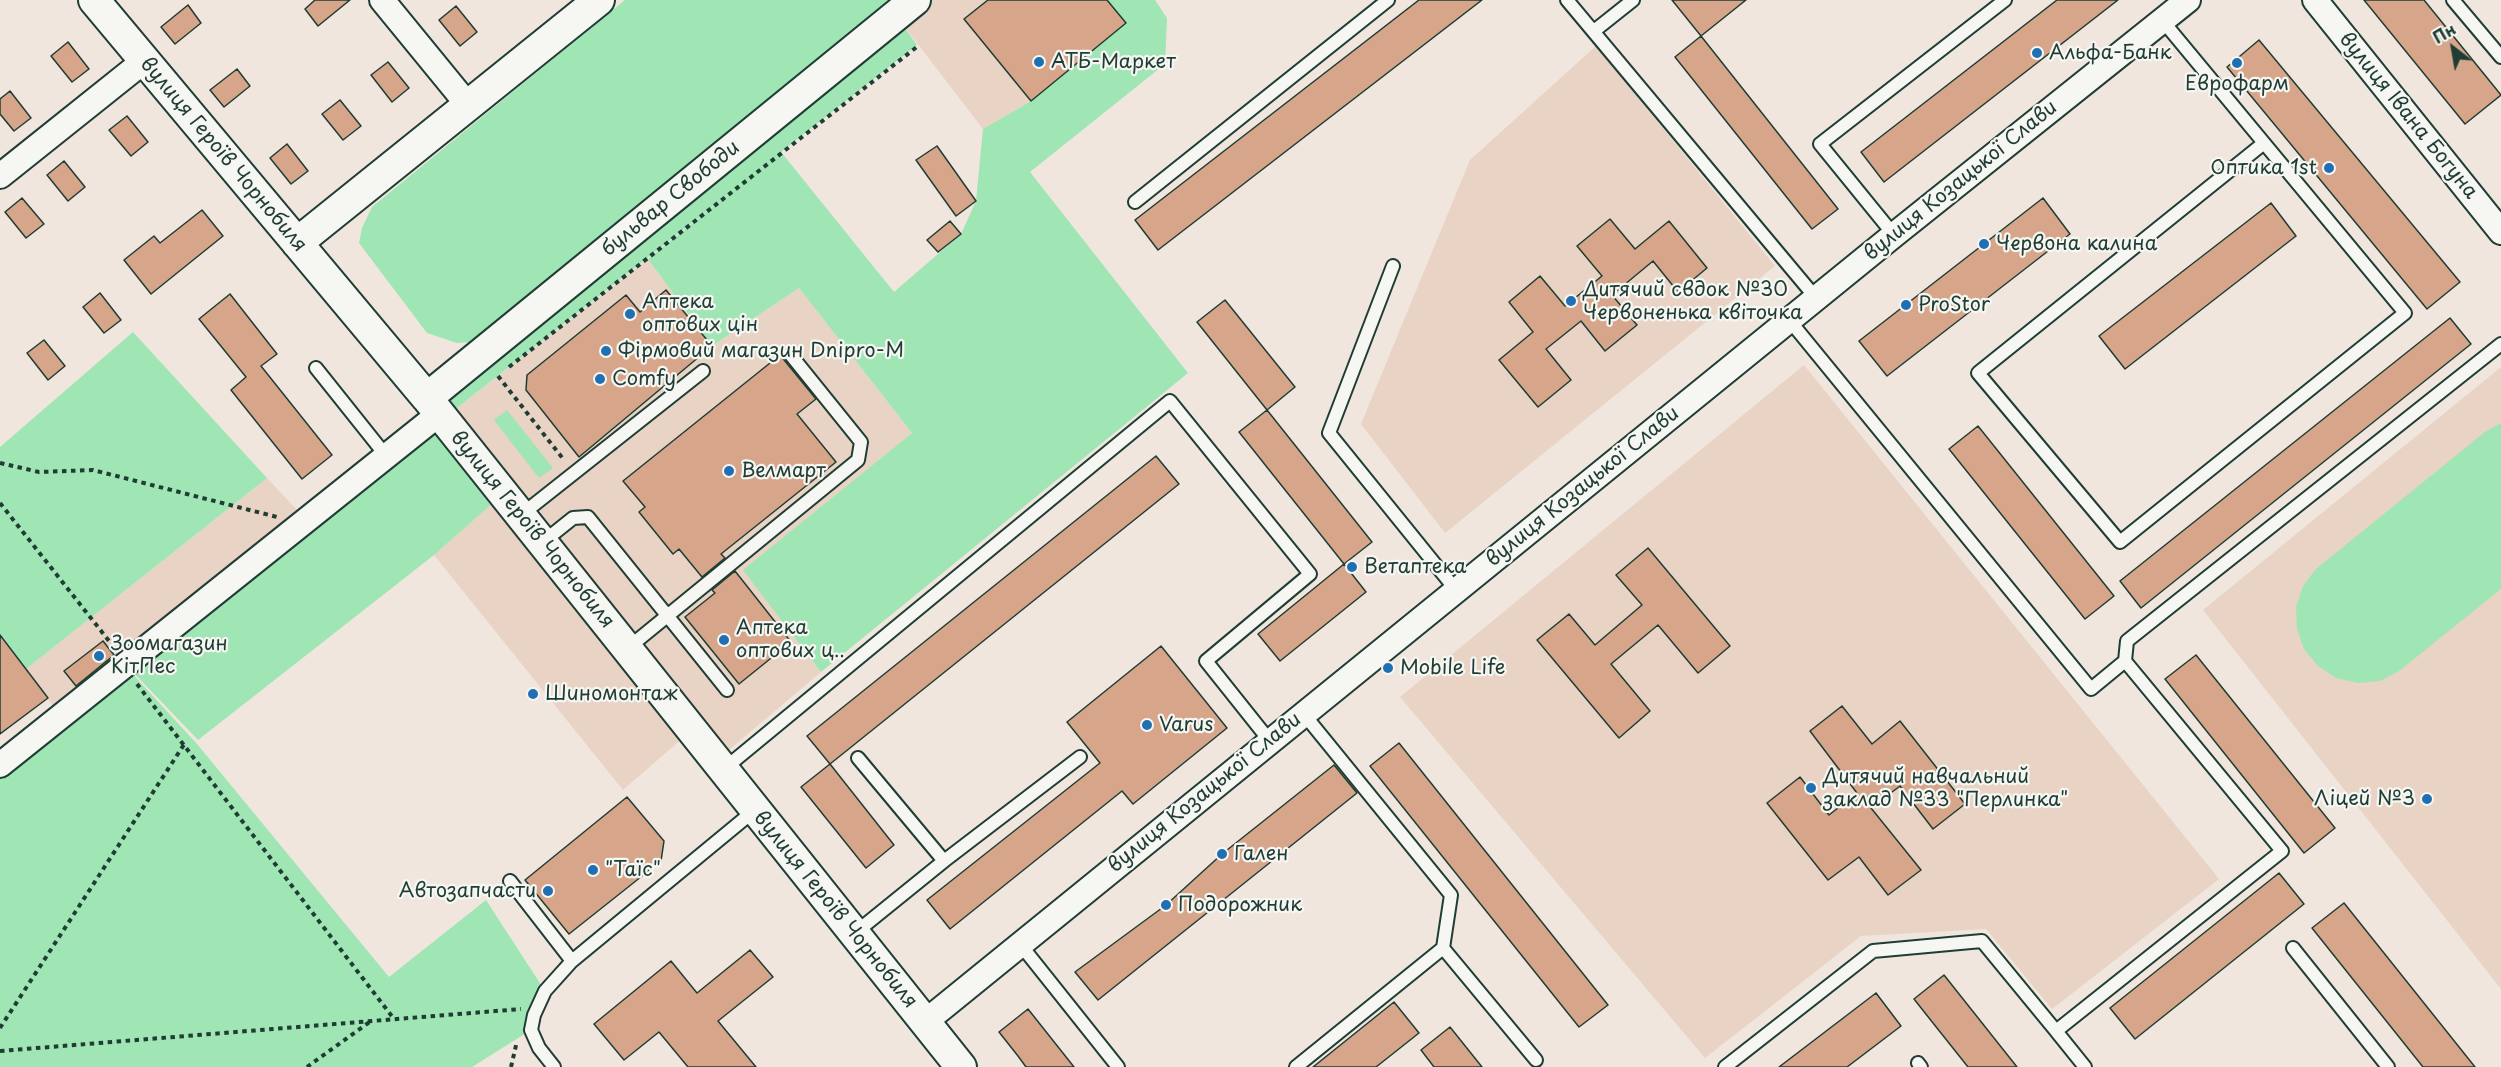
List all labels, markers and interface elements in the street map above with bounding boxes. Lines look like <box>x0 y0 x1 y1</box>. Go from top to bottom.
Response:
text: Пн <box>2428 16 2460 49</box>
north arrow <box>2423 18 2483 78</box>
street label: вулиця Івана Богуна <box>2334 28 2482 204</box>
place label: Альфа-Банк <box>2049 41 2172 65</box>
marker: Альфа-Банк <box>2030 46 2044 60</box>
place label: АТБ-Маркет <box>1051 50 1176 74</box>
street label: вулиця Героїв Чорнобиля <box>135 53 311 257</box>
marker: АТБ-Маркет <box>1032 55 1046 69</box>
marker: Еврофарм <box>2230 56 2244 70</box>
place label: Еврофарм <box>2185 72 2289 96</box>
street label: вулиця Козацької Слави <box>1860 96 2062 266</box>
street label: бульвар Свободи <box>597 136 745 262</box>
place label: Оптика 1st <box>2210 156 2317 180</box>
marker: Оптика 1st <box>2322 161 2336 175</box>
place label: Червона калина <box>1996 232 2157 256</box>
marker: Червона калина <box>1977 237 1991 251</box>
place label: Дитячий свдок №30 Червоненька квіточка <box>1583 278 1803 325</box>
place label: Аптека оптових цін <box>642 290 758 337</box>
place label: ProStor <box>1918 293 1990 317</box>
marker: Дитячий свдок №30 Червоненька квіточка <box>1564 294 1578 308</box>
marker: ProStor <box>1899 298 1913 312</box>
marker: Аптека оптових цін <box>623 307 637 321</box>
place label: Фірмовий магазин Dnipro-M <box>618 339 904 363</box>
marker: Фірмовий магазин Dnipro-M <box>599 344 613 358</box>
place label: Comfy <box>612 367 676 391</box>
marker: Comfy <box>593 372 607 386</box>
street label: вулиця Козацької Слави <box>1482 402 1684 572</box>
street label: вулиця Героїв Чорнобиля <box>445 427 619 633</box>
place label: Велмарт <box>741 459 826 483</box>
marker: Велмарт <box>722 464 736 478</box>
place label: Ветаптека <box>1364 555 1467 579</box>
marker: Ветаптека <box>1345 560 1359 574</box>
place label: Аптека оптових ц‥ <box>736 616 845 663</box>
place label: Зоомагазин КітПес <box>111 632 228 679</box>
marker: Аптека оптових ц‥ <box>717 633 731 647</box>
marker: Зоомагазин КітПес <box>92 649 106 663</box>
place label: Mobile Life <box>1400 656 1505 680</box>
marker: Mobile Life <box>1381 661 1395 675</box>
place label: Шиномонтаж <box>545 682 677 706</box>
marker: Шиномонтаж <box>526 687 540 701</box>
street label: вулиця Козацької Слави <box>1104 708 1306 878</box>
place label: Varus <box>1159 713 1213 737</box>
marker: Varus <box>1140 718 1154 732</box>
place label: Дитячий навчальний заклад №33 "Перлинка" <box>1823 765 2068 812</box>
marker: Дитячий навчальний заклад №33 "Перлинка" <box>1804 781 1818 795</box>
place label: Ліцей №3 <box>2314 787 2415 811</box>
marker: Ліцей №3 <box>2420 792 2434 806</box>
street label: вулиця Героїв Чорнобиля <box>748 807 922 1013</box>
place label: Гален <box>1234 842 1288 866</box>
marker: Гален <box>1215 847 1229 861</box>
place label: "Таїс" <box>605 858 661 882</box>
marker: "Таїс" <box>586 863 600 877</box>
place label: Автозапчаcти <box>399 879 536 903</box>
marker: Автозапчаcти <box>541 884 555 898</box>
place label: Подорожник <box>1178 893 1302 917</box>
marker: Подорожник <box>1159 898 1173 912</box>

